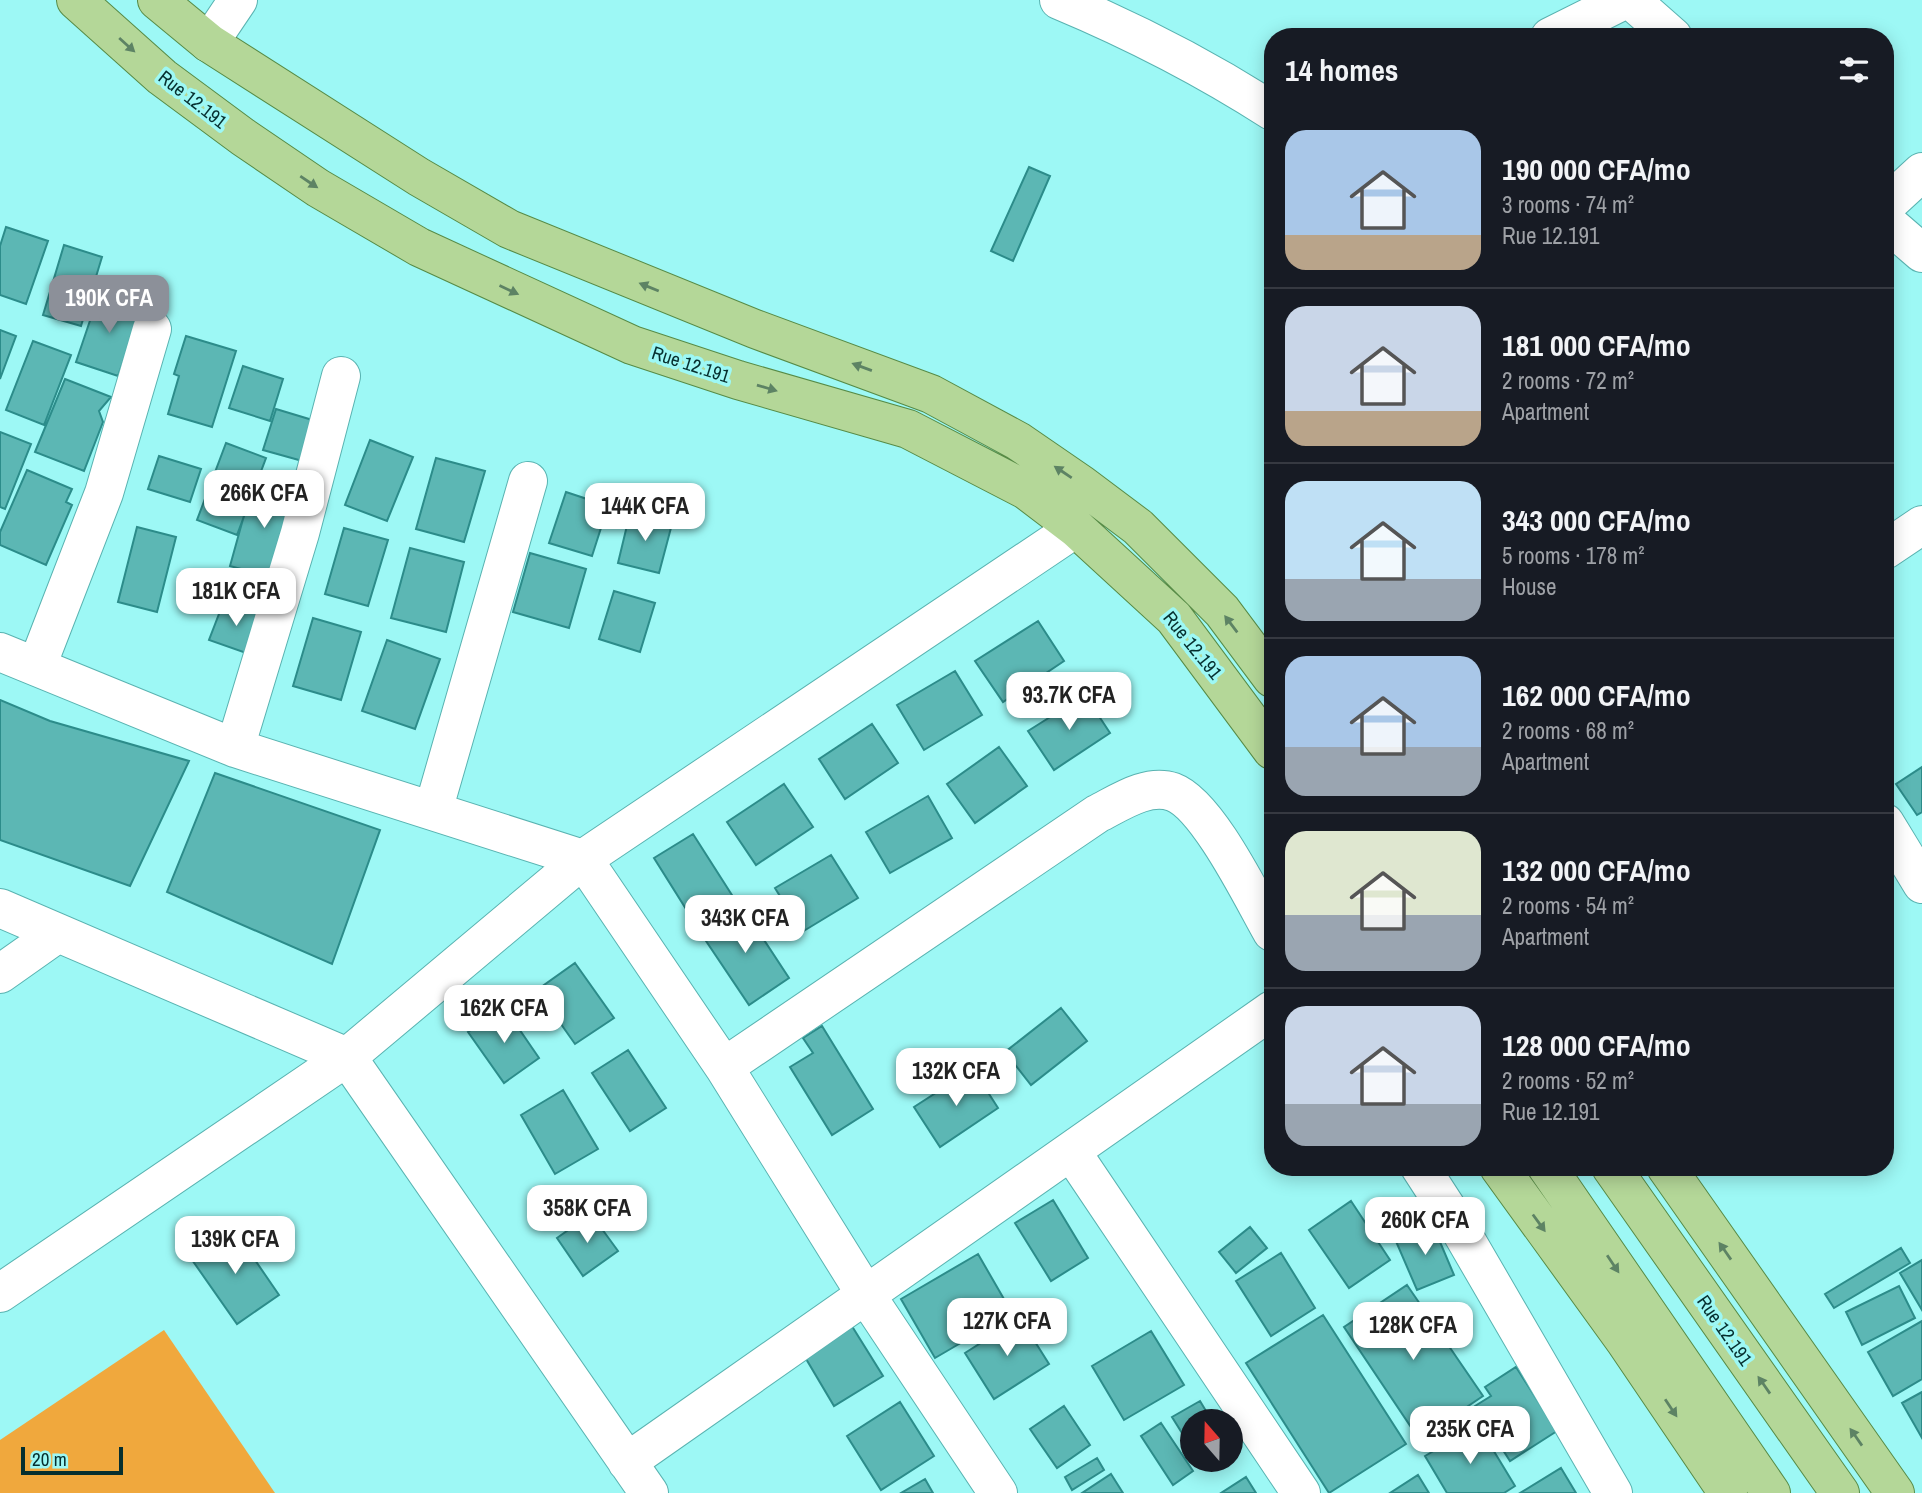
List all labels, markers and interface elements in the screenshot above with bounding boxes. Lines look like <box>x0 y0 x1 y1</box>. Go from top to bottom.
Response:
one-way arrow <box>118 37 136 53</box>
text: 14 homes <box>1285 50 1399 90</box>
icon: filters <box>1835 51 1873 89</box>
street label: Rue 12.191 <box>153 64 233 134</box>
text: 190 000 CFA/mo <box>1502 149 1691 189</box>
icon: home <box>1341 158 1425 242</box>
one-way arrow <box>300 175 318 189</box>
text: 3 rooms · 74 m² <box>1502 189 1634 220</box>
text: Rue 12.191 <box>1502 220 1600 251</box>
pin: 190K CFA <box>37 276 181 335</box>
one-way arrow <box>639 281 660 292</box>
text: 190K CFA <box>65 282 153 313</box>
one-way arrow <box>499 284 519 295</box>
text: 181 000 CFA/mo <box>1502 325 1691 365</box>
icon: home <box>1341 334 1425 418</box>
street label: Rue 12.191 <box>649 339 734 389</box>
one-way arrow <box>852 361 873 372</box>
text: 2 rooms · 72 m² <box>1502 365 1634 396</box>
one-way arrow <box>756 384 777 394</box>
text: Apartment <box>1502 396 1589 427</box>
one-way arrow <box>1053 465 1073 478</box>
pin: 266K CFA <box>192 470 336 530</box>
text: 266K CFA <box>220 477 308 508</box>
pin: 144K CFA <box>573 484 717 543</box>
text: 144K CFA <box>601 490 689 521</box>
text: 343 000 CFA/mo <box>1502 500 1691 540</box>
icon: home <box>1341 509 1425 593</box>
text: 5 rooms · 178 m² <box>1502 540 1645 571</box>
pin: 181K CFA <box>164 568 308 628</box>
text: House <box>1502 571 1557 602</box>
text: 181K CFA <box>192 575 280 606</box>
street label: Rue 12.191 <box>1158 606 1229 685</box>
one-way arrow <box>1224 615 1239 633</box>
pin: 93.7K CFA <box>989 672 1149 732</box>
text: 162 000 CFA/mo <box>1502 675 1691 715</box>
text: 93.7K CFA <box>1022 679 1116 710</box>
icon: home <box>1341 684 1425 768</box>
text: 2 rooms · 68 m² <box>1502 715 1634 746</box>
text: Apartment <box>1502 746 1589 777</box>
text: 132 000 CFA/mo <box>1502 850 1691 890</box>
icon: home <box>1341 859 1425 943</box>
text: 2 rooms · 54 m² <box>1502 890 1634 921</box>
pin: 343K CFA <box>673 895 817 955</box>
text: 343K CFA <box>701 902 789 933</box>
text: Apartment <box>1502 921 1589 952</box>
pin: 162K CFA <box>432 986 576 1045</box>
text: 162K CFA <box>460 992 548 1023</box>
text: 128 000 CFA/mo <box>1502 1025 1691 1065</box>
icon: home <box>1341 1034 1425 1118</box>
pin: 132K CFA <box>884 1048 1028 1108</box>
text: 132K CFA <box>912 1055 1000 1086</box>
text: 2 rooms · 52 m² <box>1502 1065 1634 1096</box>
text: Rue 12.191 <box>1502 1096 1600 1127</box>
pin: 358K CFA <box>515 1186 659 1245</box>
text: 358K CFA <box>543 1192 631 1223</box>
pin: 260K CFA <box>1353 1198 1497 1257</box>
text: 260K CFA <box>1381 1204 1469 1235</box>
one-way arrow <box>1532 1213 1546 1232</box>
pin: 139K CFA <box>163 1216 307 1276</box>
text: 139K CFA <box>191 1223 279 1254</box>
one-way arrow <box>1718 1242 1732 1260</box>
one-way arrow <box>1606 1255 1620 1273</box>
street label: Rue 12.191 <box>1691 1290 1759 1371</box>
pin: 127K CFA <box>935 1298 1079 1358</box>
pin: 128K CFA <box>1341 1302 1485 1362</box>
text: 127K CFA <box>963 1305 1051 1336</box>
text: 128K CFA <box>1369 1309 1457 1340</box>
one-way arrow <box>1757 1376 1771 1394</box>
one-way arrow <box>1664 1398 1677 1418</box>
pin: 235K CFA <box>1398 1406 1542 1466</box>
north arrow <box>1180 1409 1242 1472</box>
map controls <box>1180 1409 1243 1472</box>
text: 235K CFA <box>1426 1413 1514 1444</box>
one-way arrow <box>1849 1428 1863 1446</box>
scale bar <box>21 1444 122 1476</box>
text: 20 m <box>32 1446 67 1472</box>

